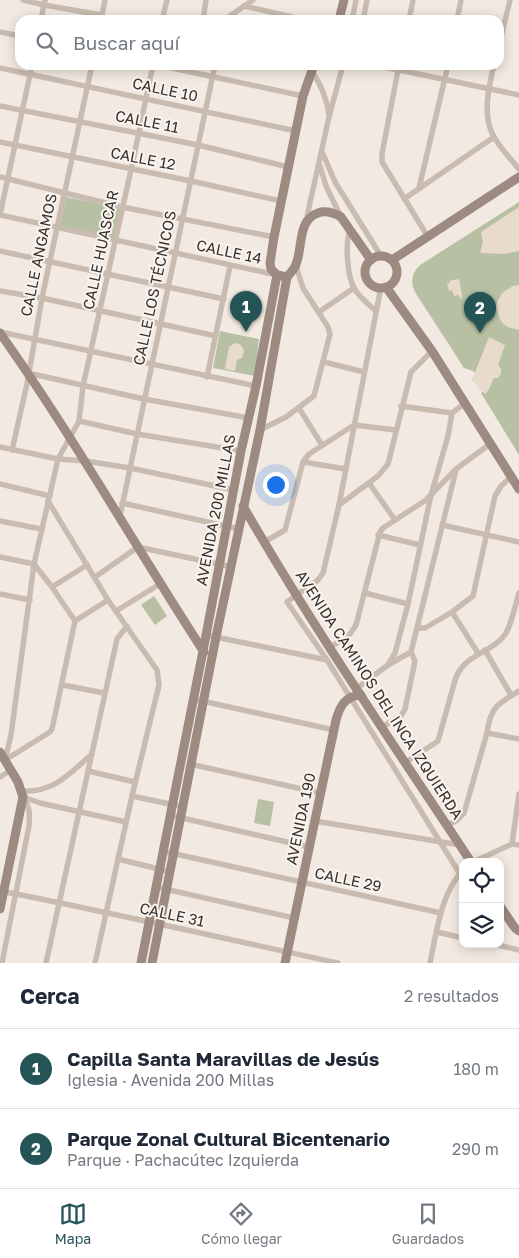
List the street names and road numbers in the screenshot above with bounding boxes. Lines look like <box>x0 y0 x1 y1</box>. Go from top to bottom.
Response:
street label: CALLE 10 <box>131 73 200 105</box>
street label: CALLE 11 <box>114 106 181 136</box>
street label: CALLE 12 <box>109 143 177 173</box>
street label: CALLE HUASCAR <box>79 188 121 311</box>
street label: CALLE ANGAMOS <box>16 192 60 318</box>
street label: CALLE LOS TÉCNICOS <box>129 209 179 367</box>
street label: CALLE 14 <box>195 235 264 267</box>
street label: AVENIDA 200 MILLAS <box>192 433 239 587</box>
street label: AVENIDA CAMINOS DEL INCA IZQUIERDA <box>292 567 467 822</box>
street label: AVENIDA 190 <box>281 771 319 866</box>
street label: CALLE 29 <box>313 863 383 895</box>
street label: CALLE 31 <box>138 898 206 930</box>

